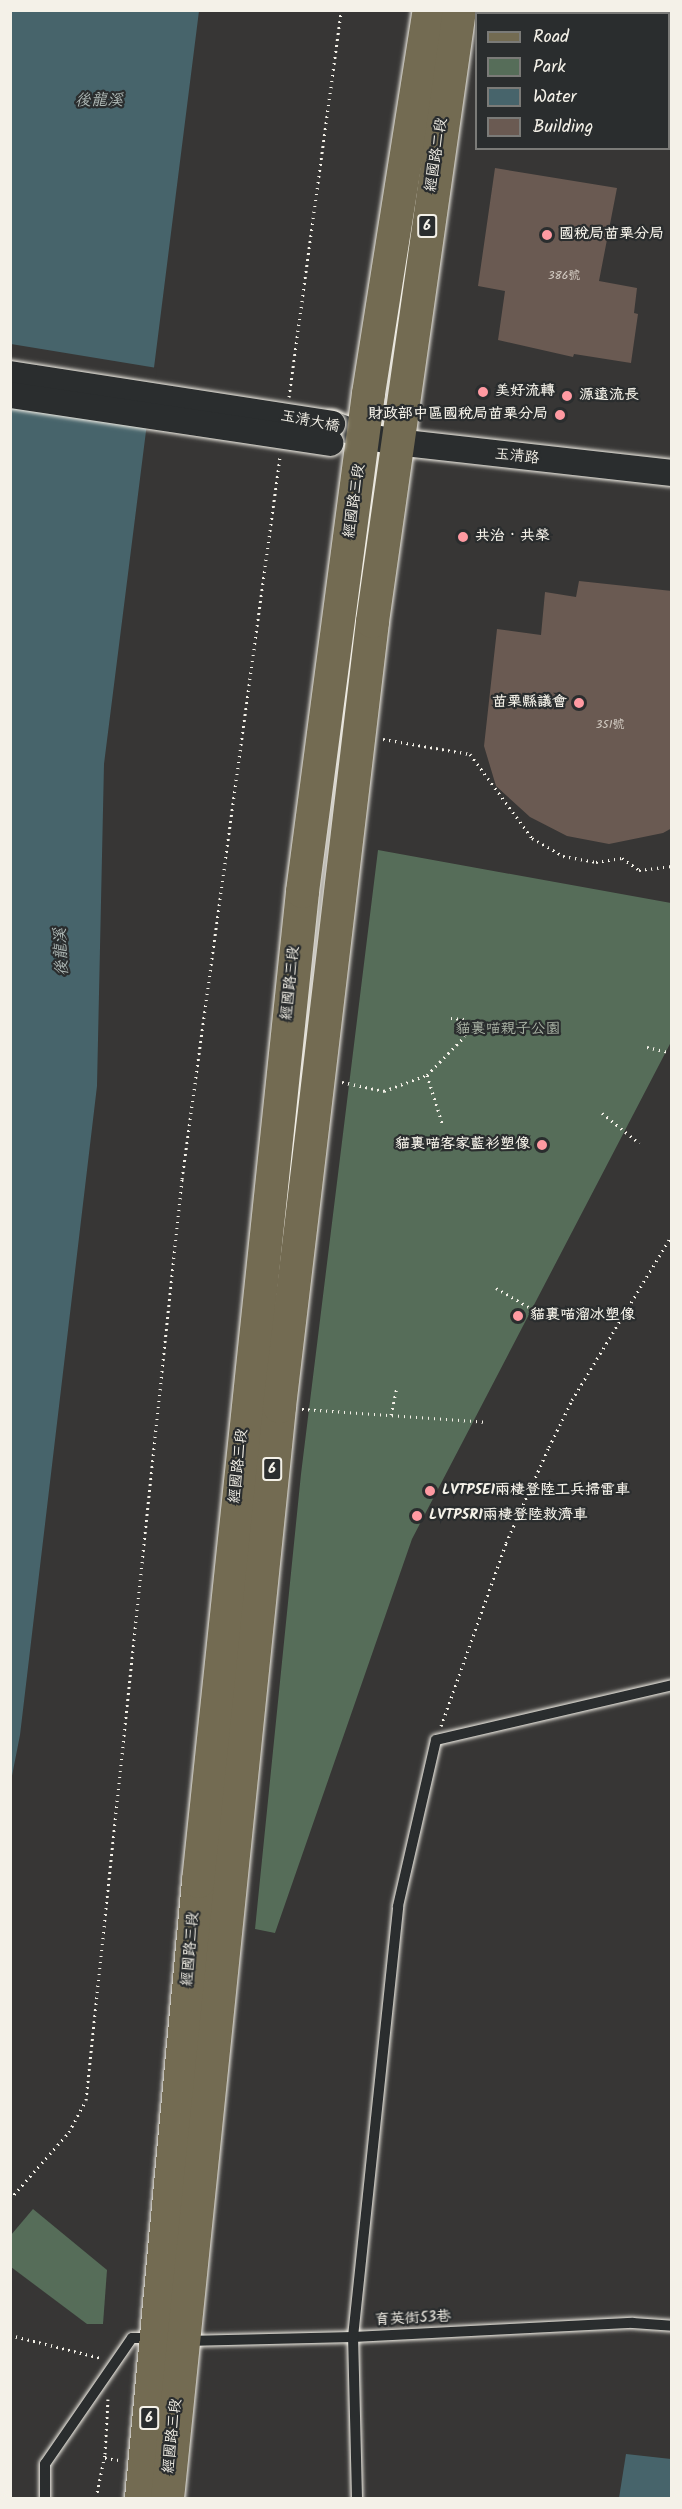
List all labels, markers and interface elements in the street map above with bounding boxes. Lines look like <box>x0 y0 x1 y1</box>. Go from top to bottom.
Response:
legend <box>475 12 670 150</box>
text: Road <box>533 23 569 52</box>
text: Park <box>533 53 566 82</box>
text: Water <box>533 83 577 112</box>
water label: 後龍溪 <box>75 91 123 111</box>
text: Building <box>533 113 593 142</box>
street label: 經國路二段 <box>422 117 452 193</box>
road number: 6 <box>416 215 438 237</box>
place label: 國稅局苗栗分局 <box>559 226 664 244</box>
marker: 國稅局苗栗分局 <box>540 228 554 242</box>
house number: 386號 <box>548 269 580 283</box>
place label: 美好流轉 <box>495 383 555 401</box>
marker: 美好流轉 <box>476 385 490 399</box>
place label: 源遠流長 <box>579 387 639 405</box>
marker: 源遠流長 <box>560 389 574 403</box>
place label: 財政部中區國稅局苗栗分局 <box>368 406 548 424</box>
street label: 玉清大橋 <box>279 407 341 437</box>
marker: 財政部中區國稅局苗栗分局 <box>553 408 567 422</box>
street label: 玉清路 <box>494 446 540 468</box>
street label: 經國路三段 <box>341 463 369 539</box>
place label: 共治‧共榮 <box>475 528 550 546</box>
marker: 共治‧共榮 <box>456 530 470 544</box>
place label: 苗栗縣議會 <box>492 694 567 712</box>
marker: 苗栗縣議會 <box>572 696 586 710</box>
house number: 351號 <box>595 718 625 732</box>
water label: 後龍溪 <box>51 928 73 976</box>
street label: 經國路三段 <box>278 945 304 1021</box>
park label: 貓裏喵親子公園 <box>456 1021 560 1039</box>
place label: 貓裏喵客家藍衫塑像 <box>395 1136 530 1154</box>
marker: 貓裏喵客家藍衫塑像 <box>535 1138 549 1152</box>
place label: 貓裏喵溜冰塑像 <box>530 1307 635 1325</box>
marker: 貓裏喵溜冰塑像 <box>511 1309 525 1323</box>
street label: 經國路三段 <box>226 1428 252 1504</box>
road number: 6 <box>262 1458 282 1480</box>
place label: LVTP5E1兩棲登陸工兵掃雷車 <box>442 1482 630 1500</box>
marker: LVTP5E1兩棲登陸工兵掃雷車 <box>423 1484 437 1498</box>
place label: LVTP5R1兩棲登陸救濟車 <box>429 1507 588 1525</box>
marker: LVTP5R1兩棲登陸救濟車 <box>410 1509 424 1523</box>
street label: 經國路三段 <box>179 1911 203 1987</box>
street label: 育英街53巷 <box>374 2308 452 2330</box>
street label: 經國路三段 <box>160 2398 186 2474</box>
road number: 6 <box>138 2407 160 2429</box>

